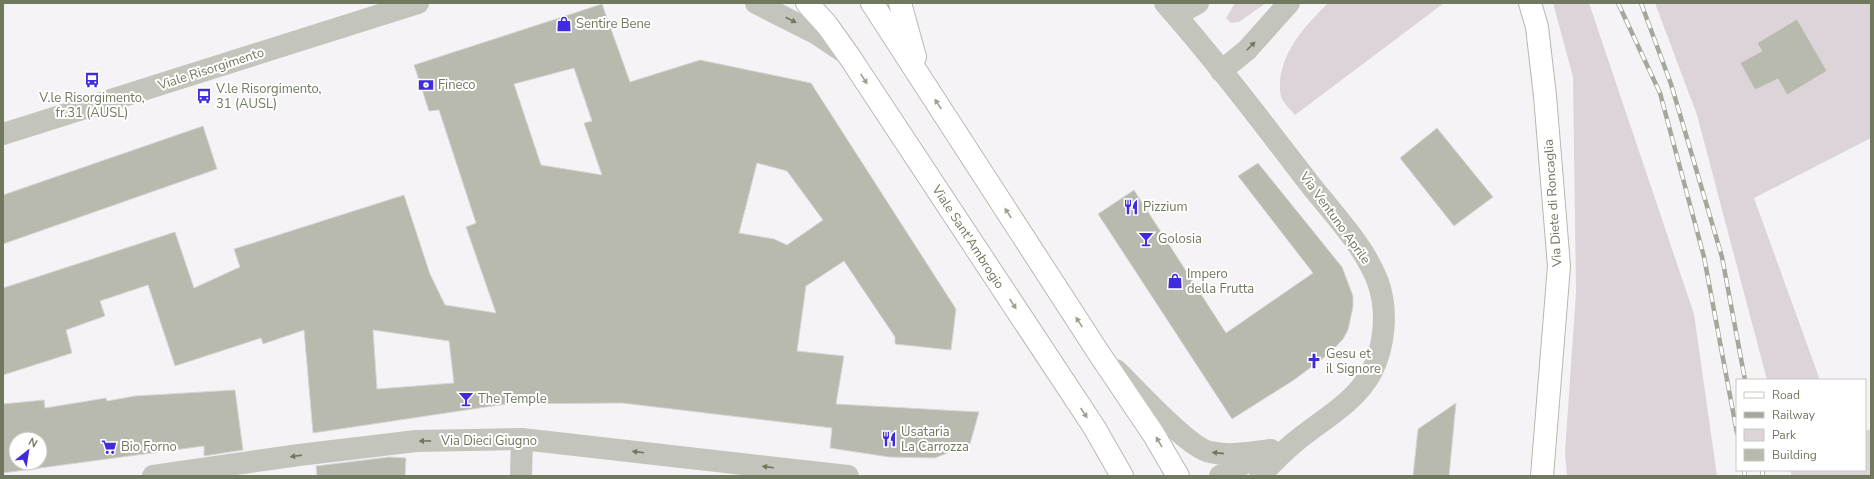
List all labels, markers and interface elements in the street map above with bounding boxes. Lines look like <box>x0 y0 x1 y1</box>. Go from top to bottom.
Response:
shop icon: Sentire Bene <box>555 15 573 33</box>
place label: Sentire Bene <box>576 15 651 33</box>
one-way arrow <box>785 17 797 23</box>
one-way arrow <box>1246 41 1256 51</box>
street label: Viale Risorgimento <box>155 43 266 95</box>
bus stop icon: V.le Risorgimento, fr.31 (AUSL) <box>83 71 101 89</box>
one-way arrow <box>860 74 868 84</box>
bank icon: Fineco <box>417 76 435 94</box>
place label: Fineco <box>438 76 476 94</box>
place label: V.le Risorgimento, 31 (AUSL) <box>215 80 322 113</box>
bus stop icon: V.le Risorgimento, 31 (AUSL) <box>195 87 213 105</box>
place label: V.le Risorgimento, fr.31 (AUSL) <box>38 89 145 122</box>
one-way arrow <box>934 99 942 109</box>
street label: Via Diete di Roncaglia <box>1540 139 1567 268</box>
street label: Via Ventuno Aprile <box>1295 167 1375 268</box>
street label: Viale Sant'Ambrogio <box>927 181 1008 292</box>
restaurant icon: Pizzium <box>1122 198 1140 216</box>
place label: Pizzium <box>1143 198 1188 216</box>
one-way arrow <box>1005 207 1012 219</box>
bar icon: Golosia <box>1137 230 1155 248</box>
place label: Golosia <box>1158 230 1202 248</box>
place label: Impero della Frutta <box>1187 265 1254 298</box>
shop icon: Impero della Frutta <box>1166 272 1184 290</box>
one-way arrow <box>1009 299 1017 309</box>
one-way arrow <box>1075 317 1083 327</box>
place label: Gesu et il Signore <box>1326 345 1381 378</box>
church icon: Gesu et il Signore <box>1305 352 1323 370</box>
legend <box>1736 379 1866 471</box>
text: Road <box>1772 387 1800 403</box>
bar icon: The Temple <box>457 390 475 408</box>
place label: The Temple <box>478 390 547 408</box>
one-way arrow <box>1081 407 1088 419</box>
text: Railway <box>1772 407 1816 423</box>
place label: Usataria La Carrozza <box>901 423 969 456</box>
text: Park <box>1772 427 1797 443</box>
restaurant icon: Usataria La Carrozza <box>880 430 898 448</box>
north arrow <box>8 431 48 471</box>
street label: Via Dieci Giugno <box>440 432 537 450</box>
text: N <box>25 434 40 451</box>
one-way arrow <box>1155 436 1162 448</box>
supermarket icon: Bio Forno <box>100 438 118 456</box>
place label: Bio Forno <box>121 438 177 456</box>
one-way arrow <box>418 438 431 444</box>
text: Building <box>1772 447 1817 463</box>
one-way arrow <box>632 449 645 455</box>
one-way arrow <box>1212 450 1224 457</box>
one-way arrow <box>290 453 302 459</box>
one-way arrow <box>762 464 774 470</box>

